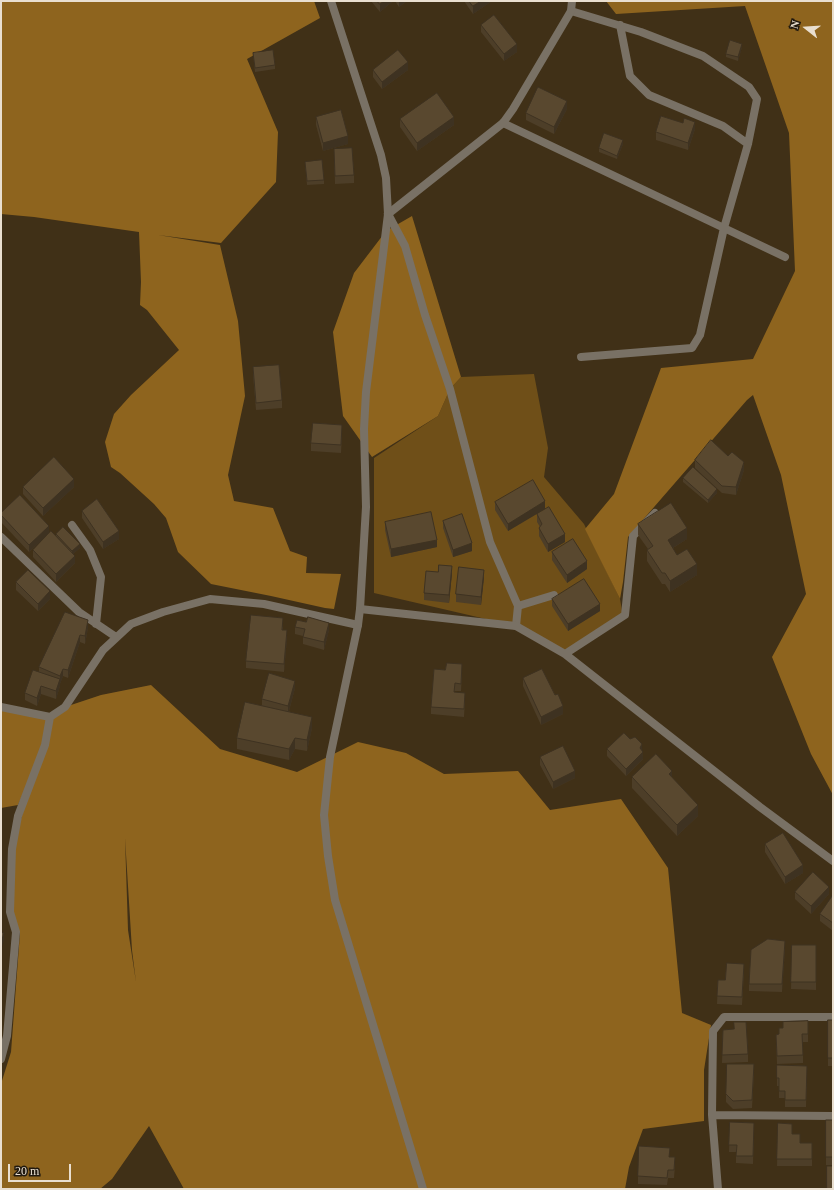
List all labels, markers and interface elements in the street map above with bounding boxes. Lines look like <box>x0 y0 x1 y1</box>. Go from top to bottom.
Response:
north arrow <box>786 8 826 48</box>
text: N <box>788 19 801 30</box>
scale bar <box>10 1156 73 1182</box>
text: 20 m <box>15 1164 39 1178</box>

